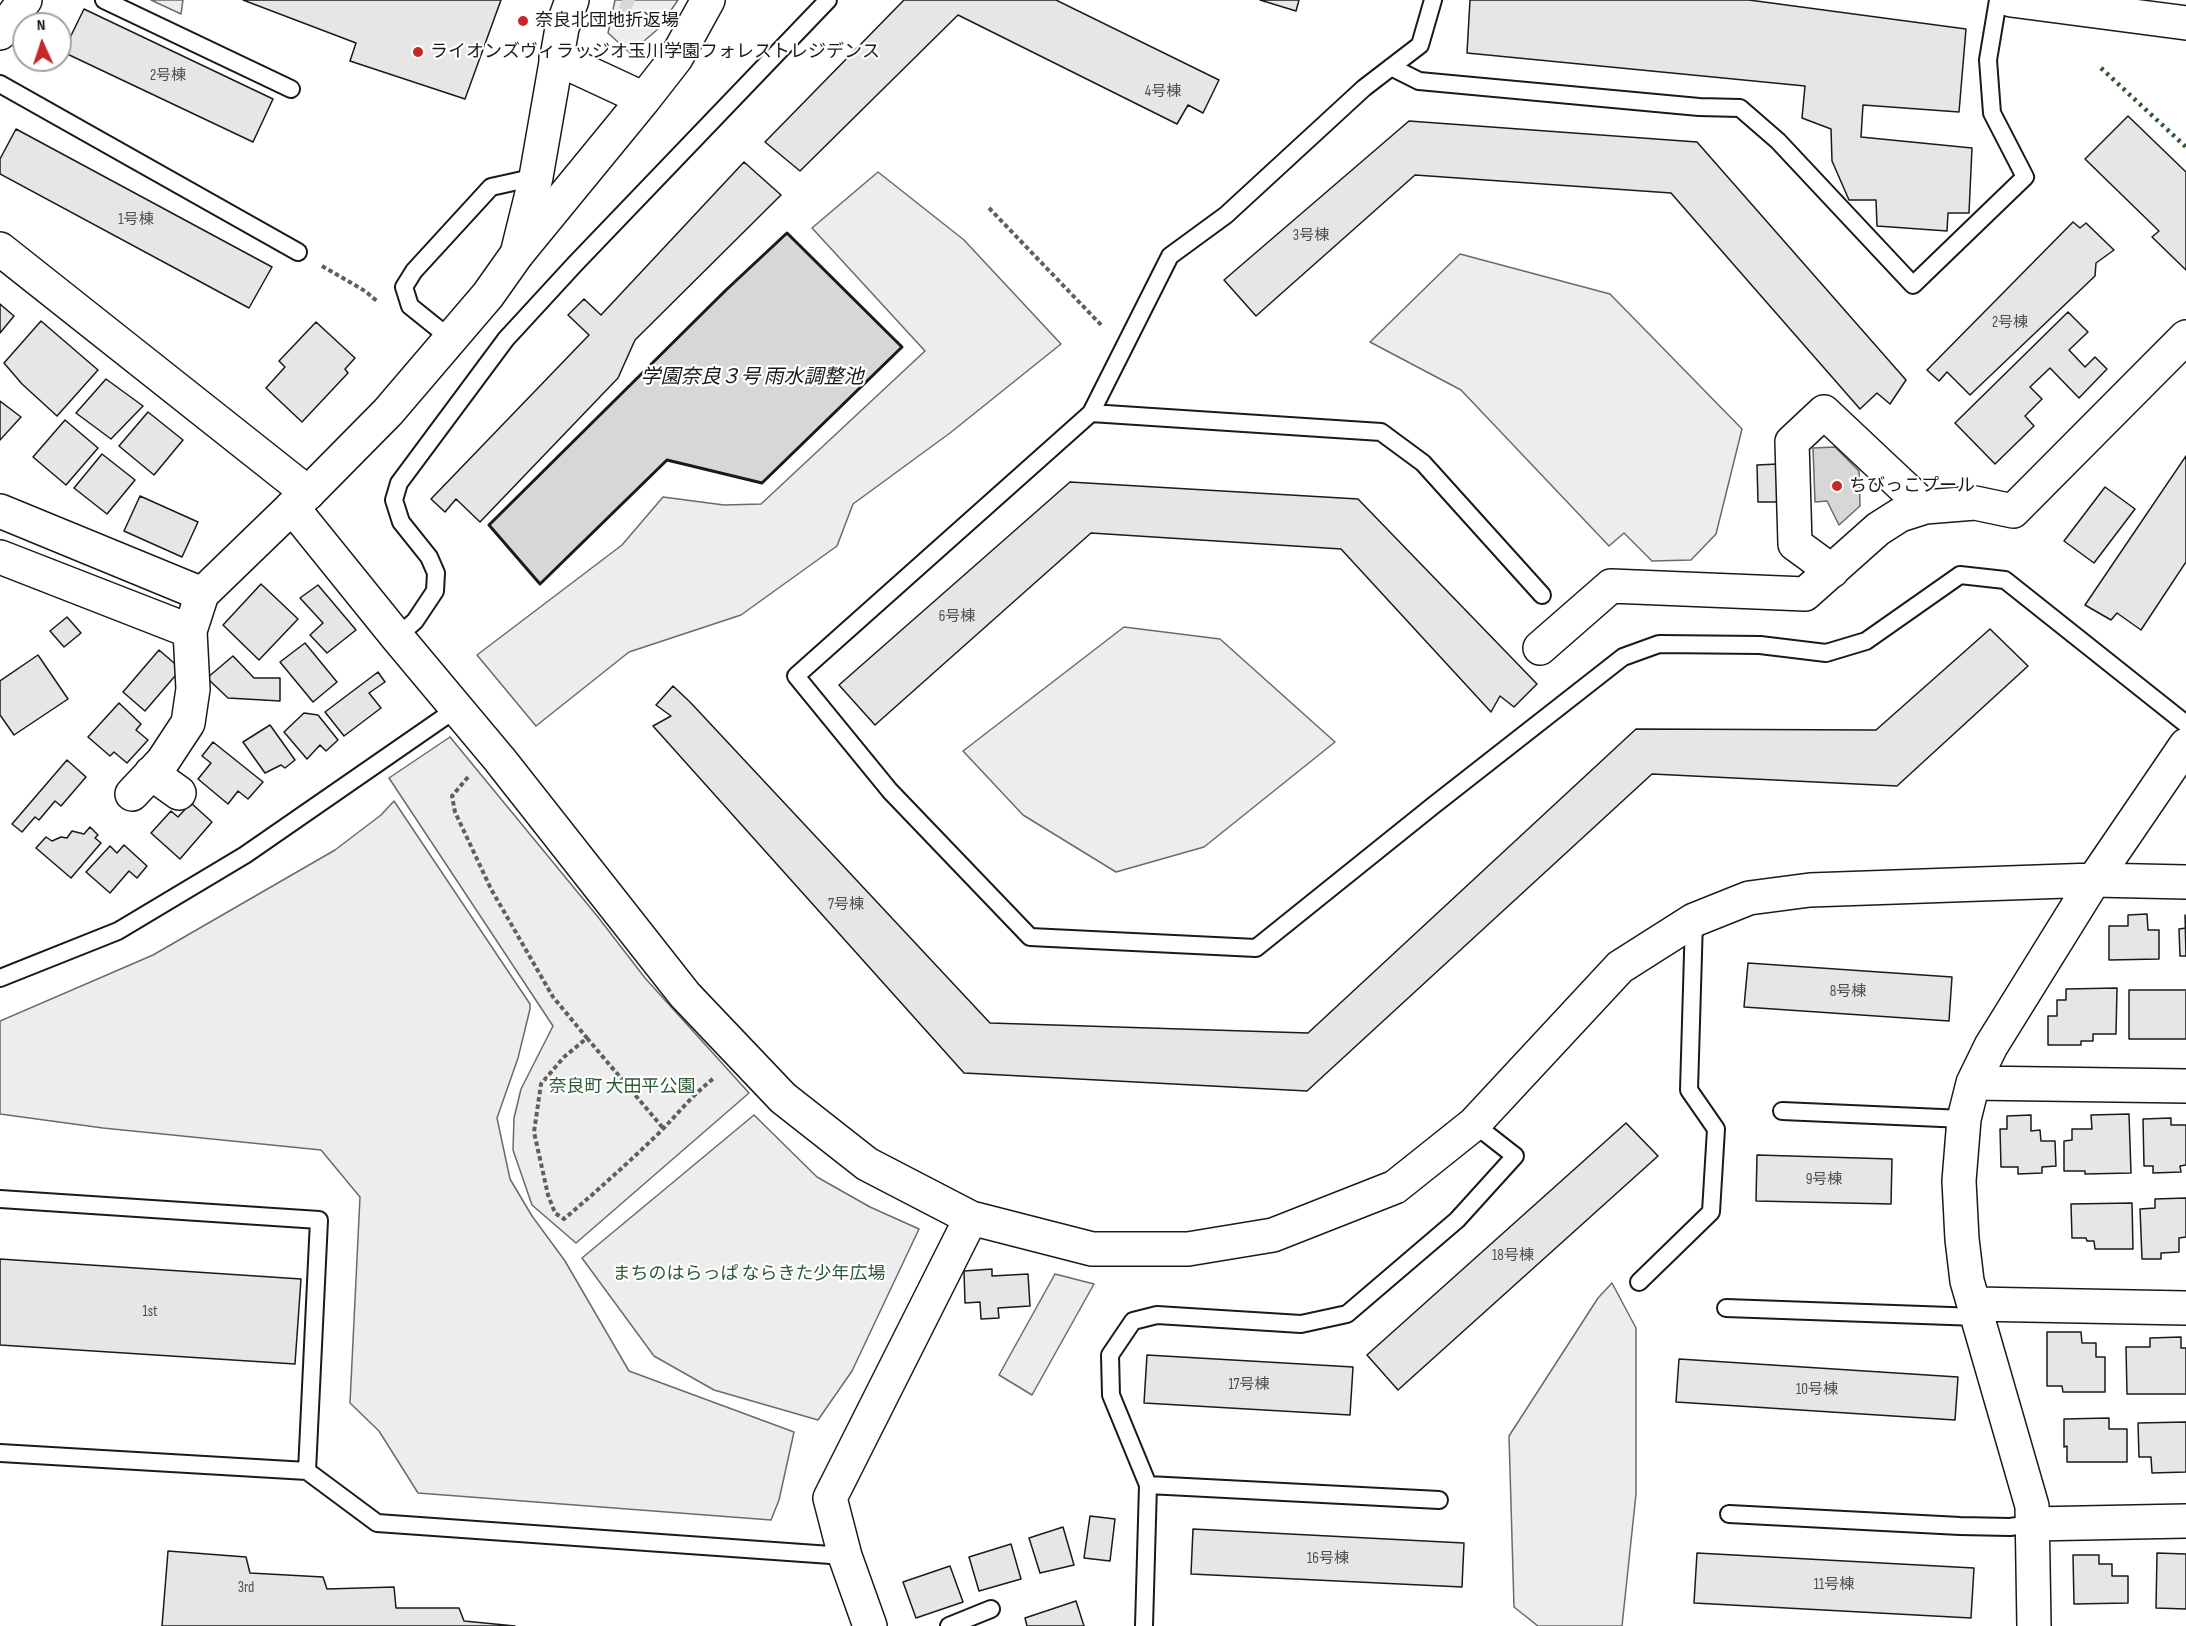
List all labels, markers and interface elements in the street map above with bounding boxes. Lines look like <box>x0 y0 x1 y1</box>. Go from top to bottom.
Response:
place label: 奈良北団地折返場 <box>535 10 679 32</box>
north arrow <box>12 12 72 72</box>
marker: 奈良北団地折返場 <box>516 14 530 28</box>
text: N <box>36 16 46 35</box>
place label: ライオンズヴィラッジオ玉川学園フォレストレジデンス <box>430 41 880 63</box>
marker: ライオンズヴィラッジオ玉川学園フォレストレジデンス <box>411 45 425 59</box>
house number: 2号棟 <box>150 67 186 85</box>
house number: 4号棟 <box>1145 83 1181 101</box>
house number: 1号棟 <box>118 211 154 229</box>
house number: 3号棟 <box>1293 227 1329 245</box>
house number: 2号棟 <box>1992 314 2028 332</box>
water label: 学園奈良３号 雨水調整池 <box>640 366 864 390</box>
place label: ちびっこプール <box>1849 475 1975 497</box>
marker: ちびっこプール <box>1830 479 1844 493</box>
house number: 6号棟 <box>939 608 975 626</box>
house number: 7号棟 <box>828 896 864 914</box>
house number: 8号棟 <box>1830 983 1866 1001</box>
park label: 奈良町 大田平公園 <box>549 1076 695 1098</box>
house number: 9号棟 <box>1806 1171 1842 1189</box>
house number: 18号棟 <box>1492 1247 1534 1265</box>
park label: まちのはらっぱ ならきた少年広場 <box>613 1263 885 1285</box>
house number: 1st <box>142 1303 158 1321</box>
house number: 17号棟 <box>1228 1376 1270 1394</box>
house number: 10号棟 <box>1796 1381 1838 1399</box>
house number: 16号棟 <box>1307 1550 1349 1568</box>
house number: 11号棟 <box>1814 1576 1854 1594</box>
house number: 3rd <box>238 1579 254 1597</box>

